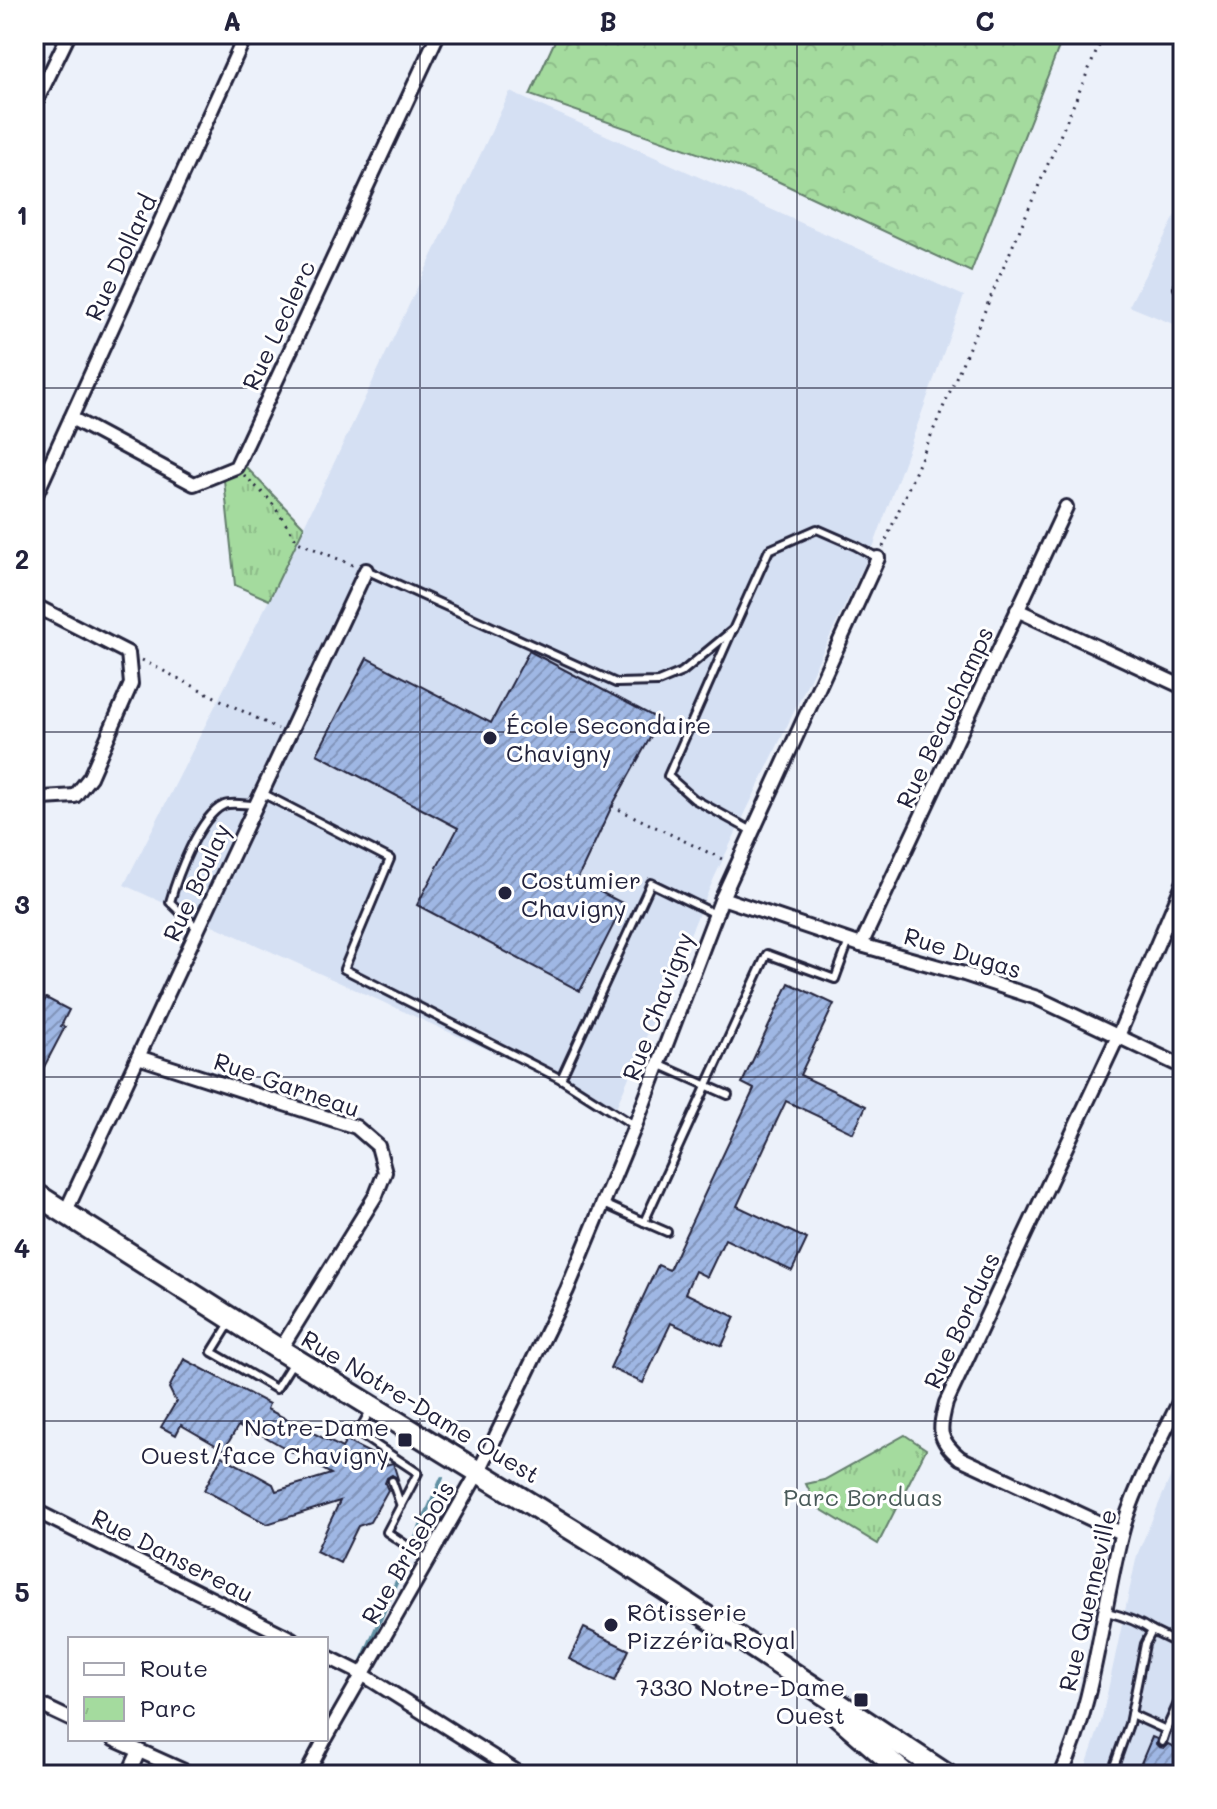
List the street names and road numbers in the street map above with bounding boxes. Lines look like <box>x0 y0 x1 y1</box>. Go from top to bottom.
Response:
street label: Rue Dollard <box>77 189 163 325</box>
street label: Rue Leclerc <box>234 255 322 395</box>
street label: Rue Beauchamps <box>888 621 1000 813</box>
street label: Rue Boulay <box>155 818 237 946</box>
street label: Rue Dugas <box>901 919 1025 985</box>
street label: Rue Chavigny <box>614 927 700 1085</box>
street label: Rue Garneau <box>210 1045 364 1123</box>
street label: Rue Borduas <box>916 1247 1006 1393</box>
street label: Rue Notre-Dame Ouest <box>296 1322 546 1490</box>
street label: Rue Brisebois <box>353 1475 461 1629</box>
street label: Rue Dansereau <box>87 1501 259 1609</box>
street label: Rue Quenneville <box>1051 1506 1123 1694</box>

